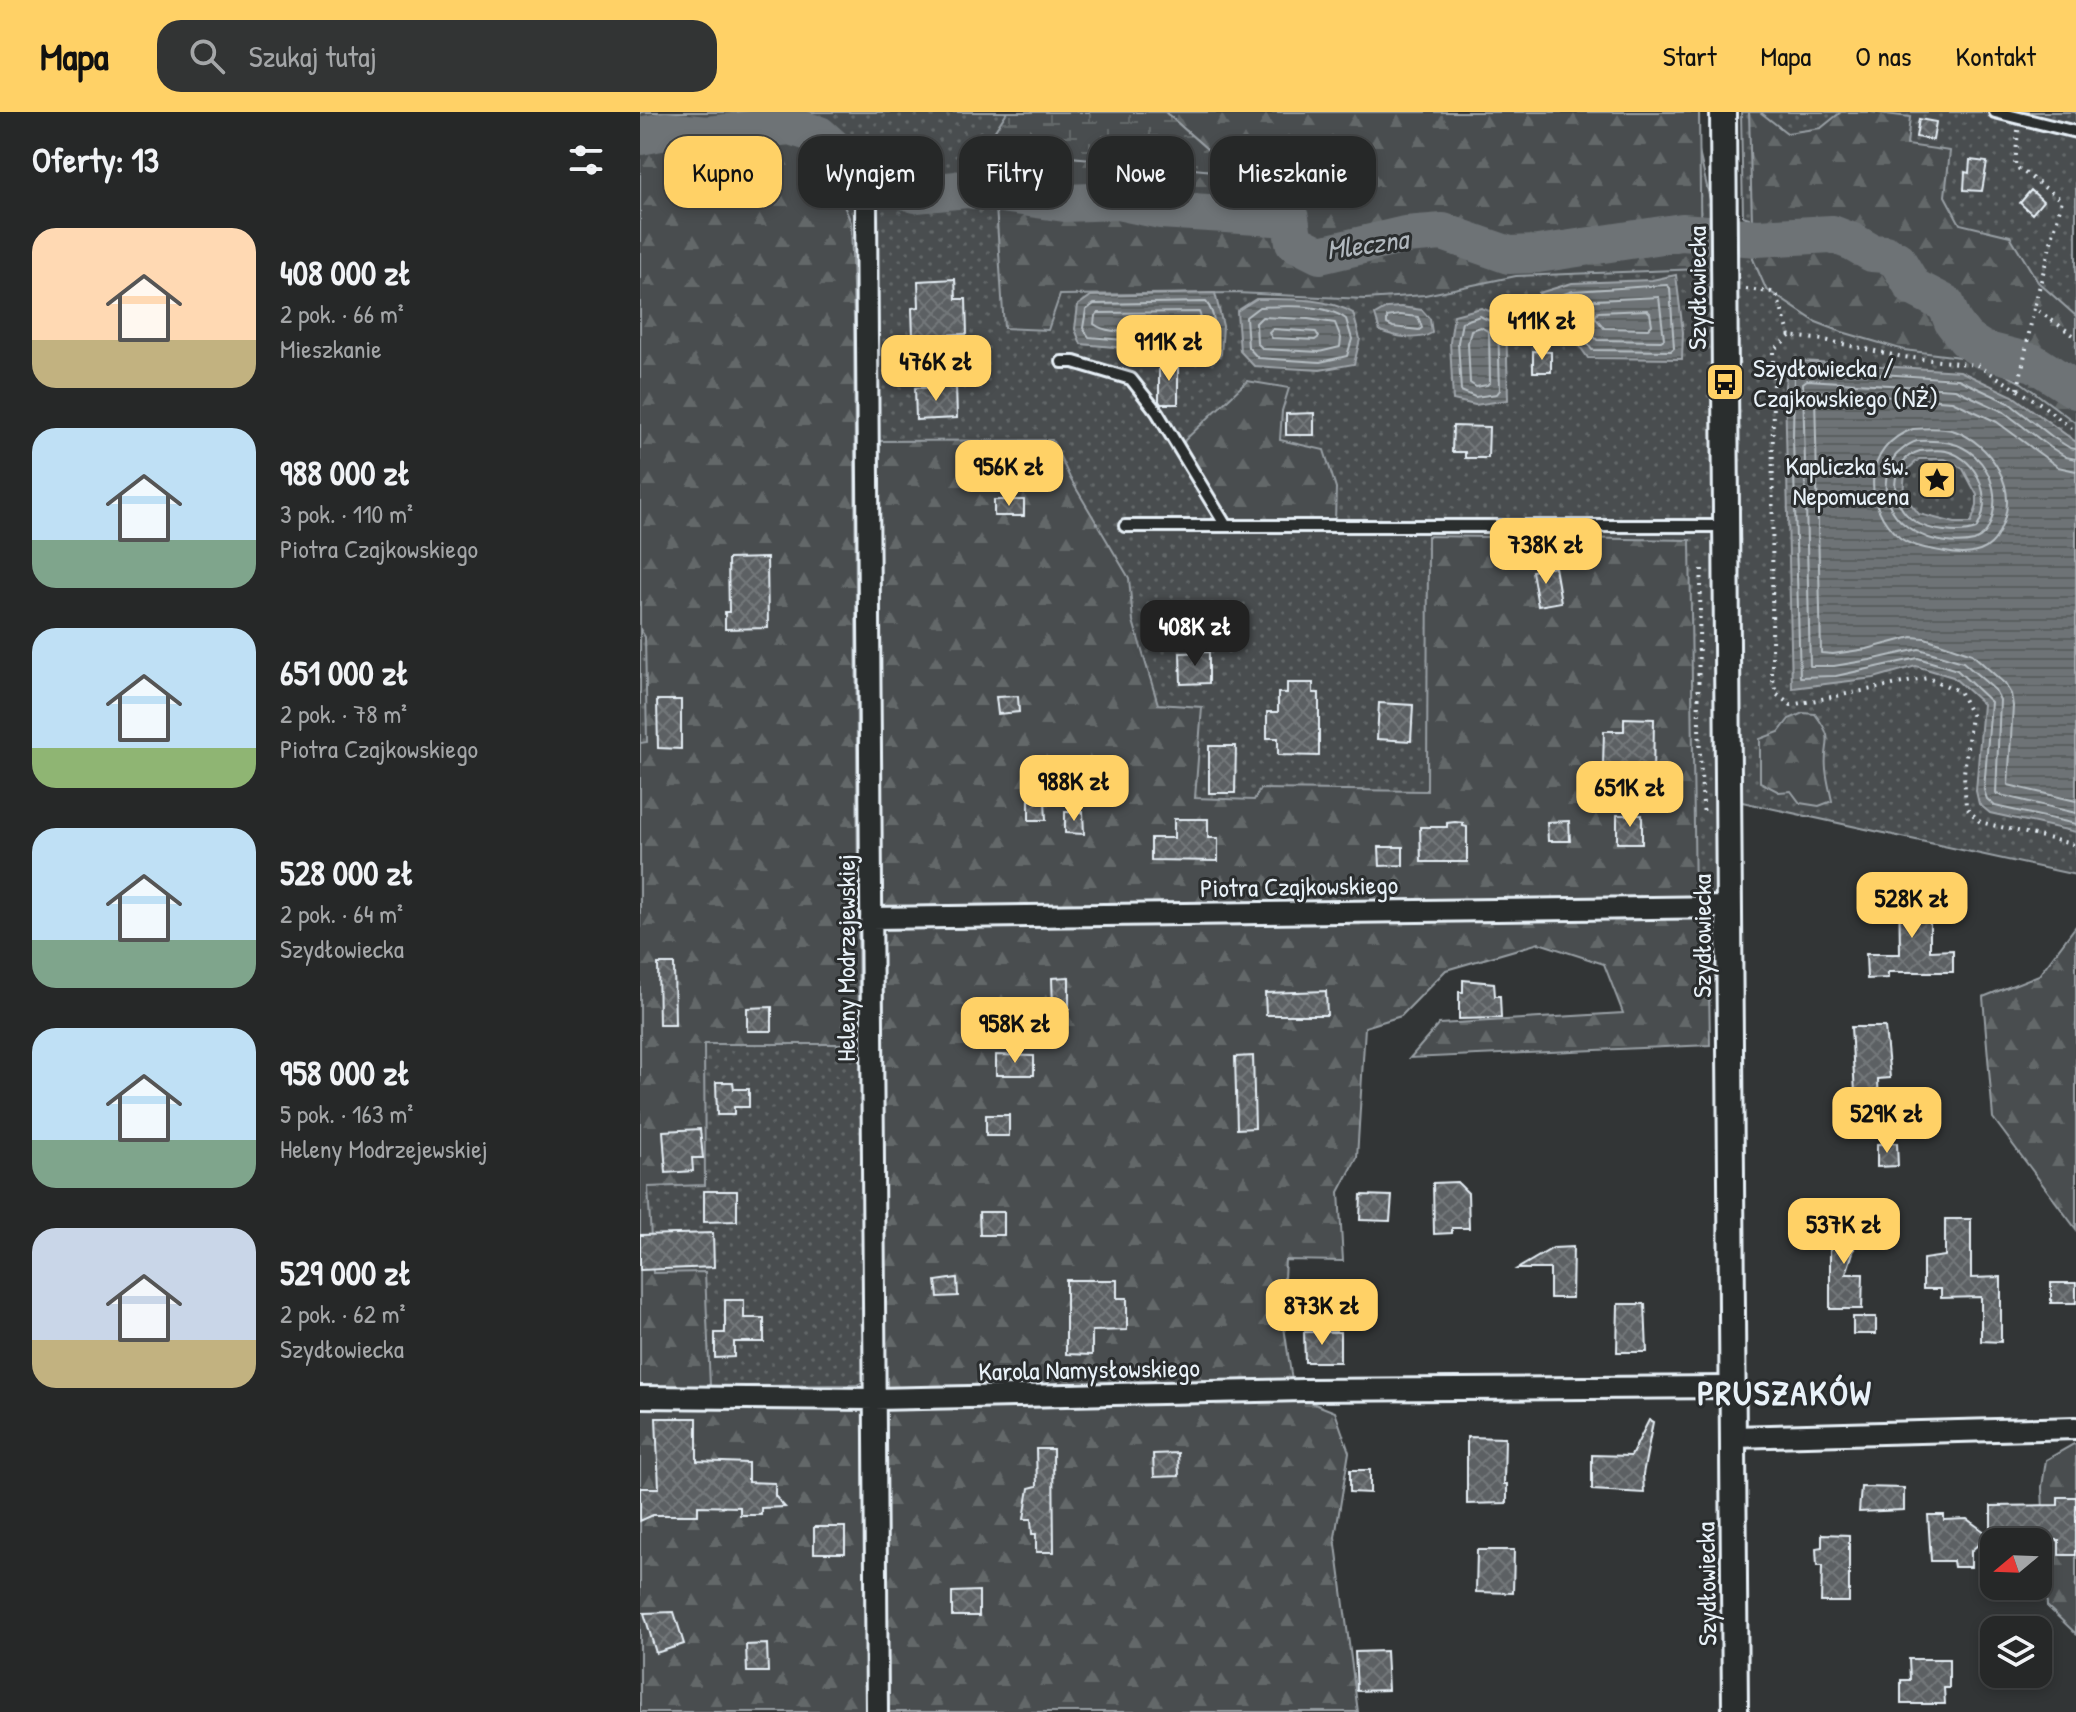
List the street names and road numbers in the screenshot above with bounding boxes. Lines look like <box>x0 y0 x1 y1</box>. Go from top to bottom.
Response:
street label: Szydłowiecka <box>1679 226 1714 350</box>
street label: Heleny Modrzejewskiej <box>828 854 863 1062</box>
street label: Piotra Czajkowskiego <box>1200 867 1398 905</box>
street label: Szydłowiecka <box>1684 874 1719 998</box>
street label: Karola Namysłowskiego <box>978 1350 1200 1388</box>
street label: Szydłowiecka <box>1687 1522 1725 1646</box>

